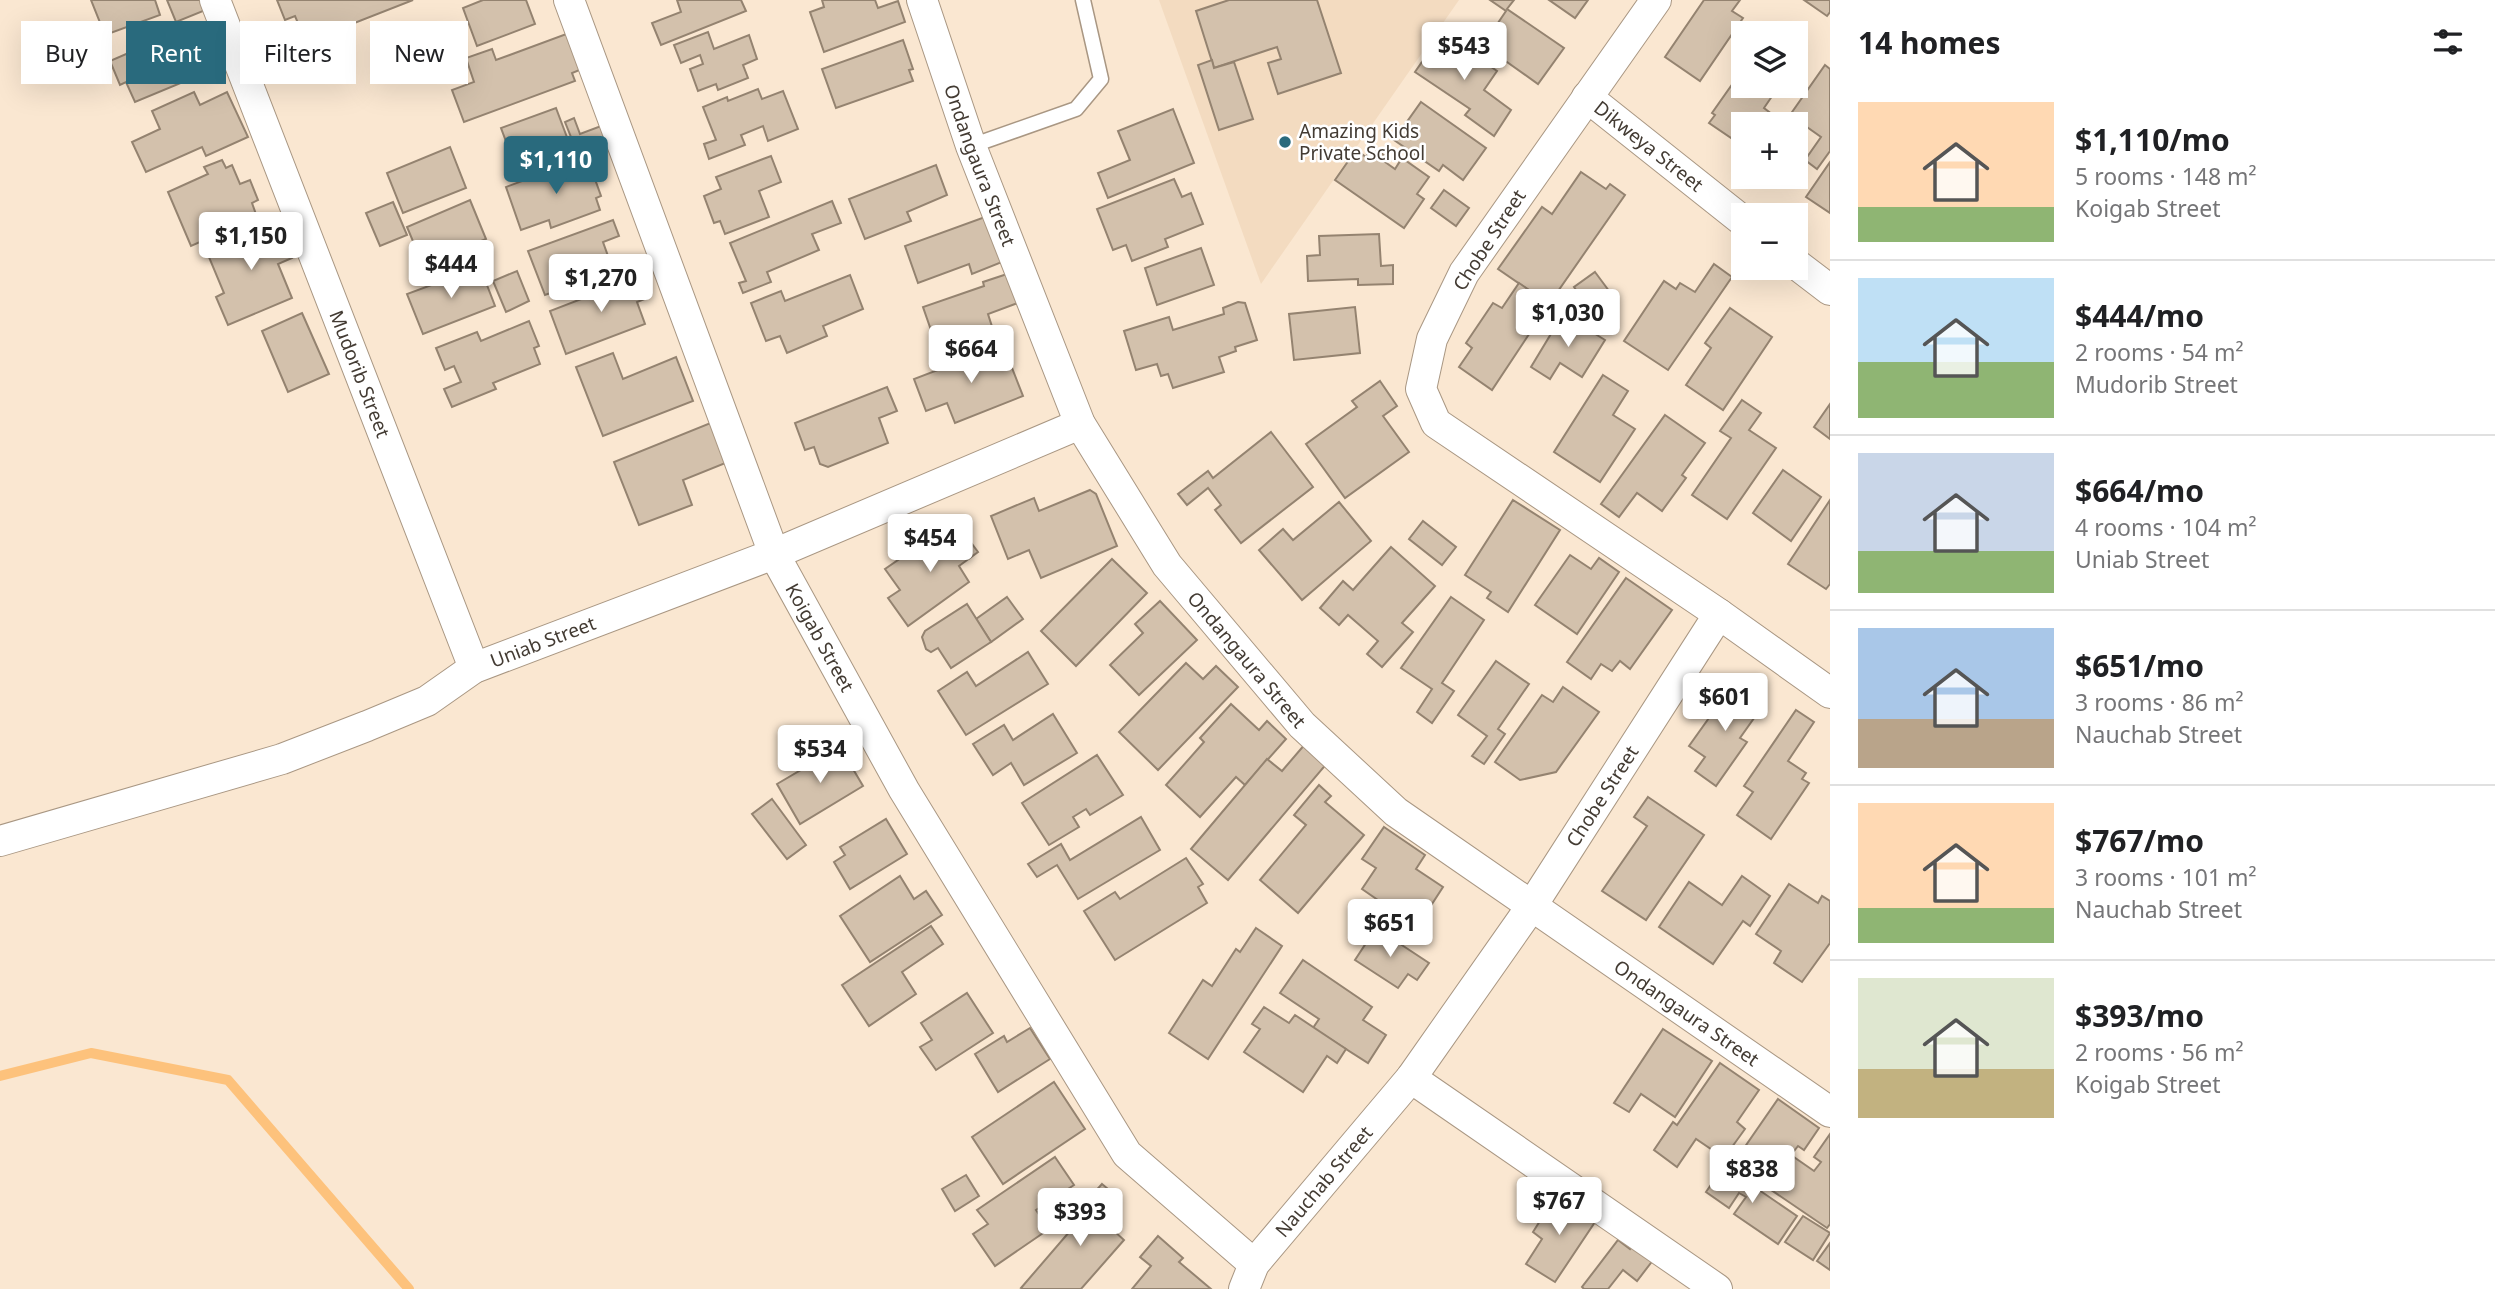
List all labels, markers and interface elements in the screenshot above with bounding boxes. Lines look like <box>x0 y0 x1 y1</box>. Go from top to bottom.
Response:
chip: Buy <box>21 21 112 84</box>
chip: Rent <box>126 21 226 84</box>
chip: Filters <box>240 21 356 84</box>
chip: New <box>370 21 468 84</box>
map controls <box>1731 21 1808 280</box>
button: layers <box>1731 21 1808 98</box>
pin: $543 <box>1423 22 1505 82</box>
text: 14 homes <box>1858 22 2001 63</box>
icon: filters <box>2429 23 2467 61</box>
text: $543 <box>1438 29 1490 61</box>
street label: Ondangaura Street <box>938 81 1022 250</box>
street label: Dikweya Street <box>1589 95 1709 198</box>
button: + <box>1731 112 1808 189</box>
place label: Amazing Kids Private School <box>1299 118 1425 166</box>
text: $1,110/mo <box>2075 119 2230 160</box>
icon: home <box>1914 130 1998 214</box>
marker: Amazing Kids Private School <box>1277 134 1293 150</box>
pin: $1,110 <box>499 136 613 196</box>
text: $1,110 <box>520 143 592 175</box>
text: 5 rooms · 148 m² <box>2075 160 2257 192</box>
street label: Chobe Street <box>1447 184 1531 296</box>
text: Koigab Street <box>2075 192 2220 224</box>
button: − <box>1731 203 1808 280</box>
pin: $1,150 <box>194 212 308 272</box>
text: $1,150 <box>215 219 287 251</box>
pin: $444 <box>410 240 492 300</box>
text: $444 <box>425 247 477 279</box>
pin: $1,270 <box>544 254 658 314</box>
text: $1,270 <box>565 261 637 293</box>
pin: $1,030 <box>1511 290 1625 349</box>
text: $444/mo <box>2075 295 2204 336</box>
text: $1,030 <box>1532 296 1604 328</box>
street label: Mudorib Street <box>324 306 396 441</box>
icon: home <box>1914 306 1998 390</box>
pin: $664 <box>930 326 1012 385</box>
text: $664 <box>945 332 997 364</box>
text: 2 rooms · 54 m² <box>2075 336 2244 368</box>
text: Mudorib Street <box>2075 368 2238 400</box>
text: $664/mo <box>2075 470 2204 511</box>
icon: home <box>1914 481 1998 565</box>
text: 4 rooms · 104 m² <box>2075 511 2257 543</box>
pin: $454 <box>889 514 971 574</box>
text: $454 <box>904 521 956 553</box>
text: Uniab Street <box>2075 543 2209 575</box>
street label: Koigab Street <box>780 579 860 697</box>
street label: Ondangaura Street <box>1182 586 1312 733</box>
street label: Uniab Street <box>486 610 599 674</box>
text: $651/mo <box>2075 645 2204 686</box>
icon: home <box>1914 656 1998 740</box>
pin: $601 <box>1684 674 1766 733</box>
text: $601 <box>1699 680 1751 712</box>
text: 3 rooms · 86 m² <box>2075 686 2244 718</box>
text: Nauchab Street <box>2075 718 2242 750</box>
pin: $534 <box>779 726 861 785</box>
text: $534 <box>794 732 846 764</box>
street label: Chobe Street <box>1560 740 1644 852</box>
text: $767/mo <box>2075 820 2204 861</box>
icon: home <box>1914 831 1998 915</box>
text: 3 rooms · 101 m² <box>2075 861 2257 893</box>
text: Nauchab Street <box>2075 893 2242 925</box>
pin: $651 <box>1349 900 1431 959</box>
text: $651 <box>1364 906 1416 938</box>
street label: Ondangaura Street <box>1609 954 1764 1072</box>
text: $393/mo <box>2075 995 2204 1036</box>
icon: home <box>1914 1006 1998 1090</box>
text: 2 rooms · 56 m² <box>2075 1036 2244 1068</box>
text: Koigab Street <box>2075 1068 2220 1100</box>
street label: Nauchab Street <box>1269 1120 1378 1243</box>
pin: $838 <box>1711 1146 1793 1205</box>
text: $838 <box>1726 1152 1778 1184</box>
pin: $767 <box>1518 1178 1600 1237</box>
text: $767 <box>1533 1184 1585 1216</box>
pin: $393 <box>1039 1188 1121 1248</box>
text: $393 <box>1054 1195 1106 1227</box>

